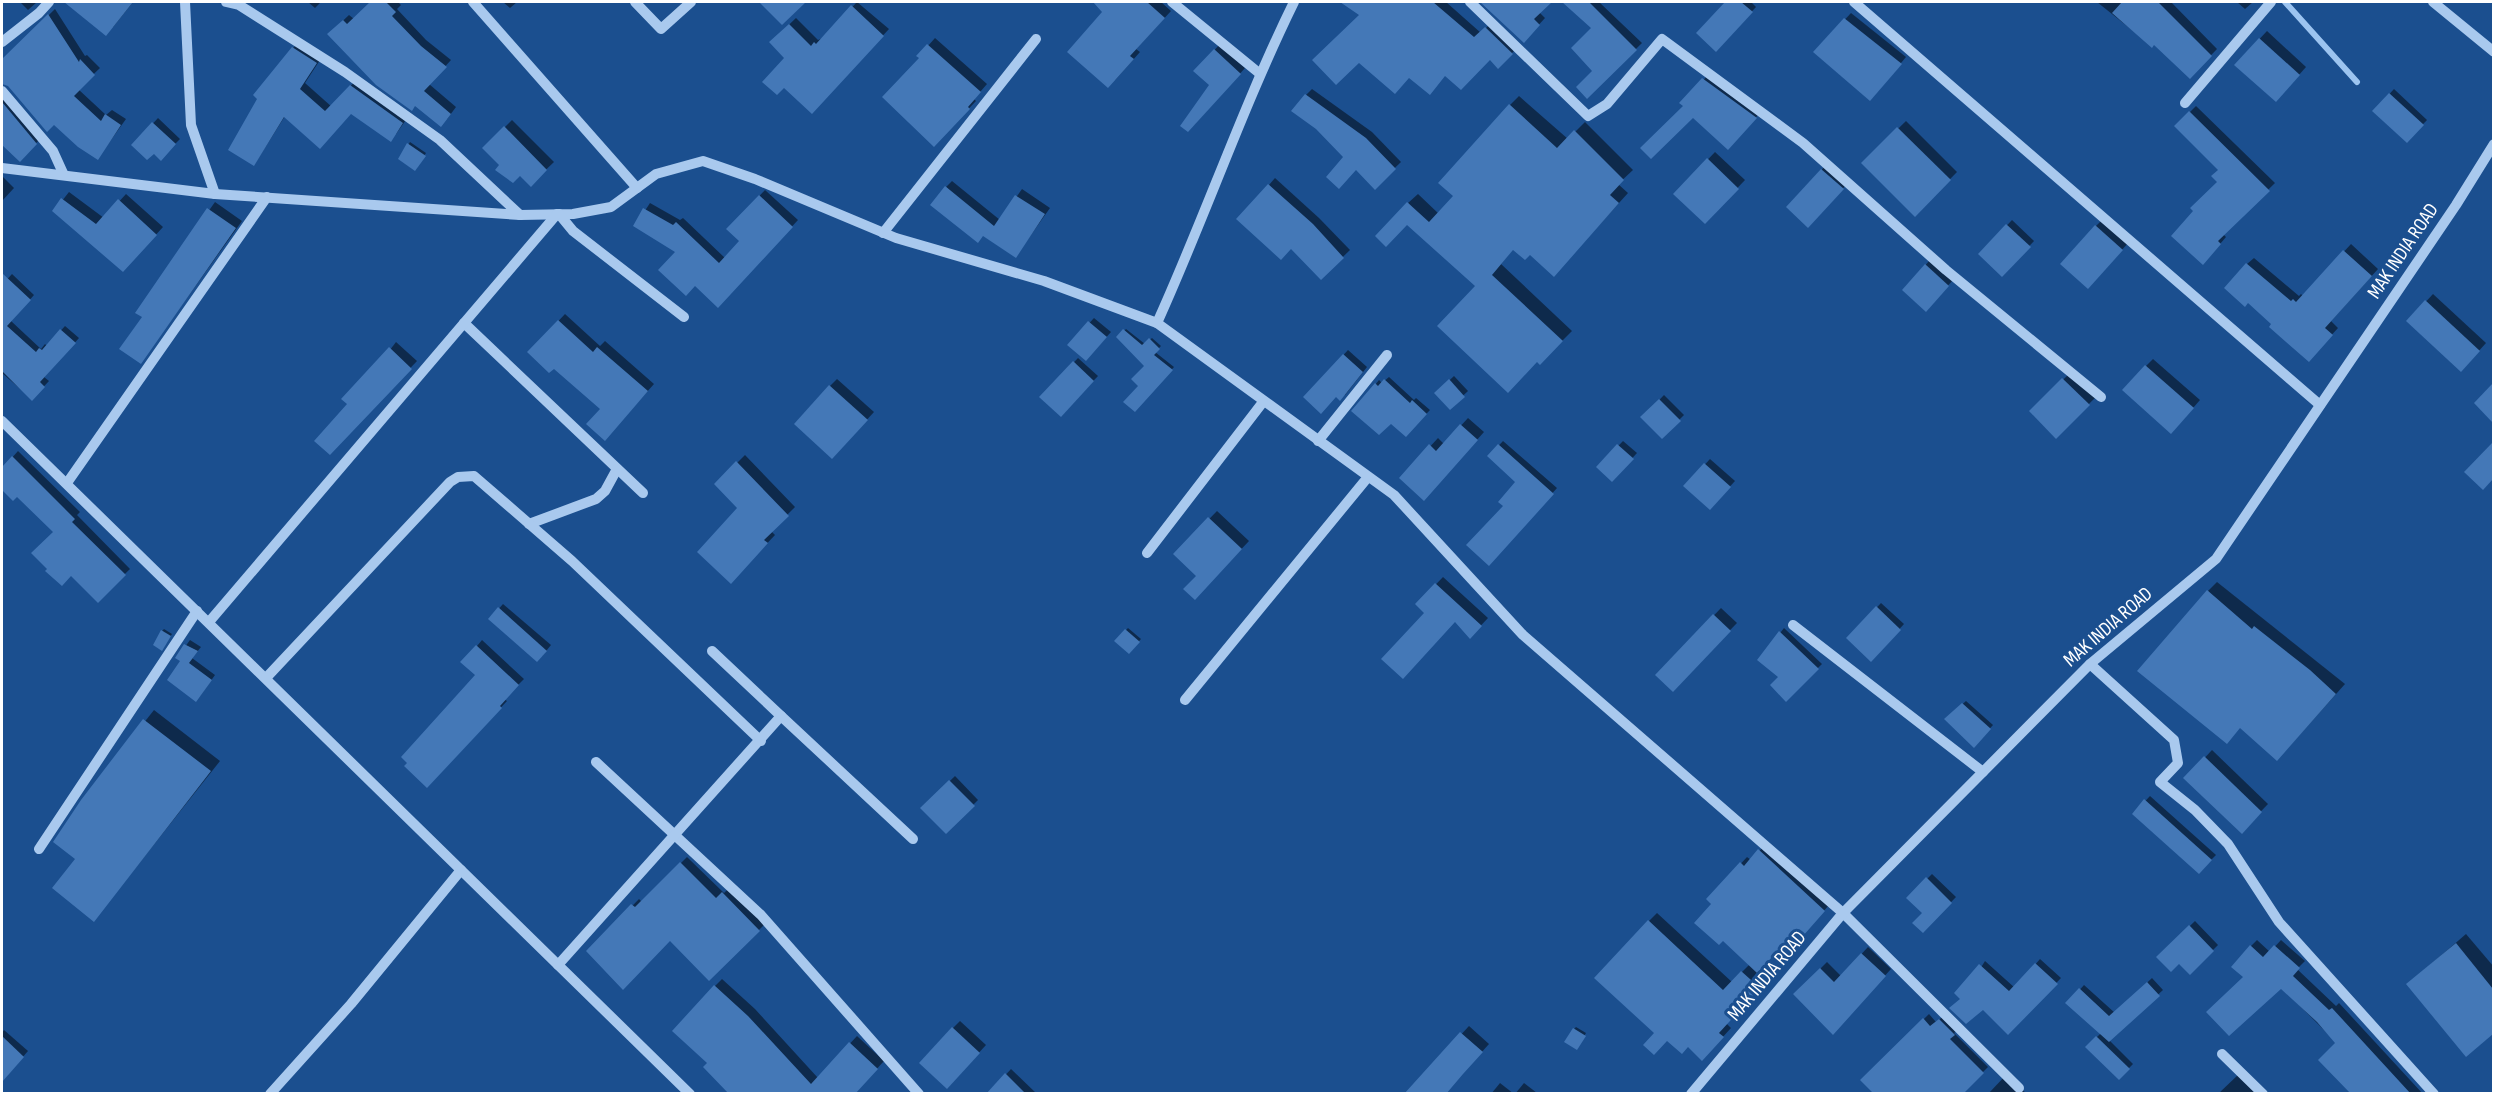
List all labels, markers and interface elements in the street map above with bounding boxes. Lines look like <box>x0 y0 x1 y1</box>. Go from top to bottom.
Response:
street label: MAK INDIA ROAD <box>2362 199 2444 303</box>
street label: MAK INDIA ROAD <box>2059 582 2157 672</box>
street label: MAK INDIA ROAD <box>1723 926 1811 1026</box>

